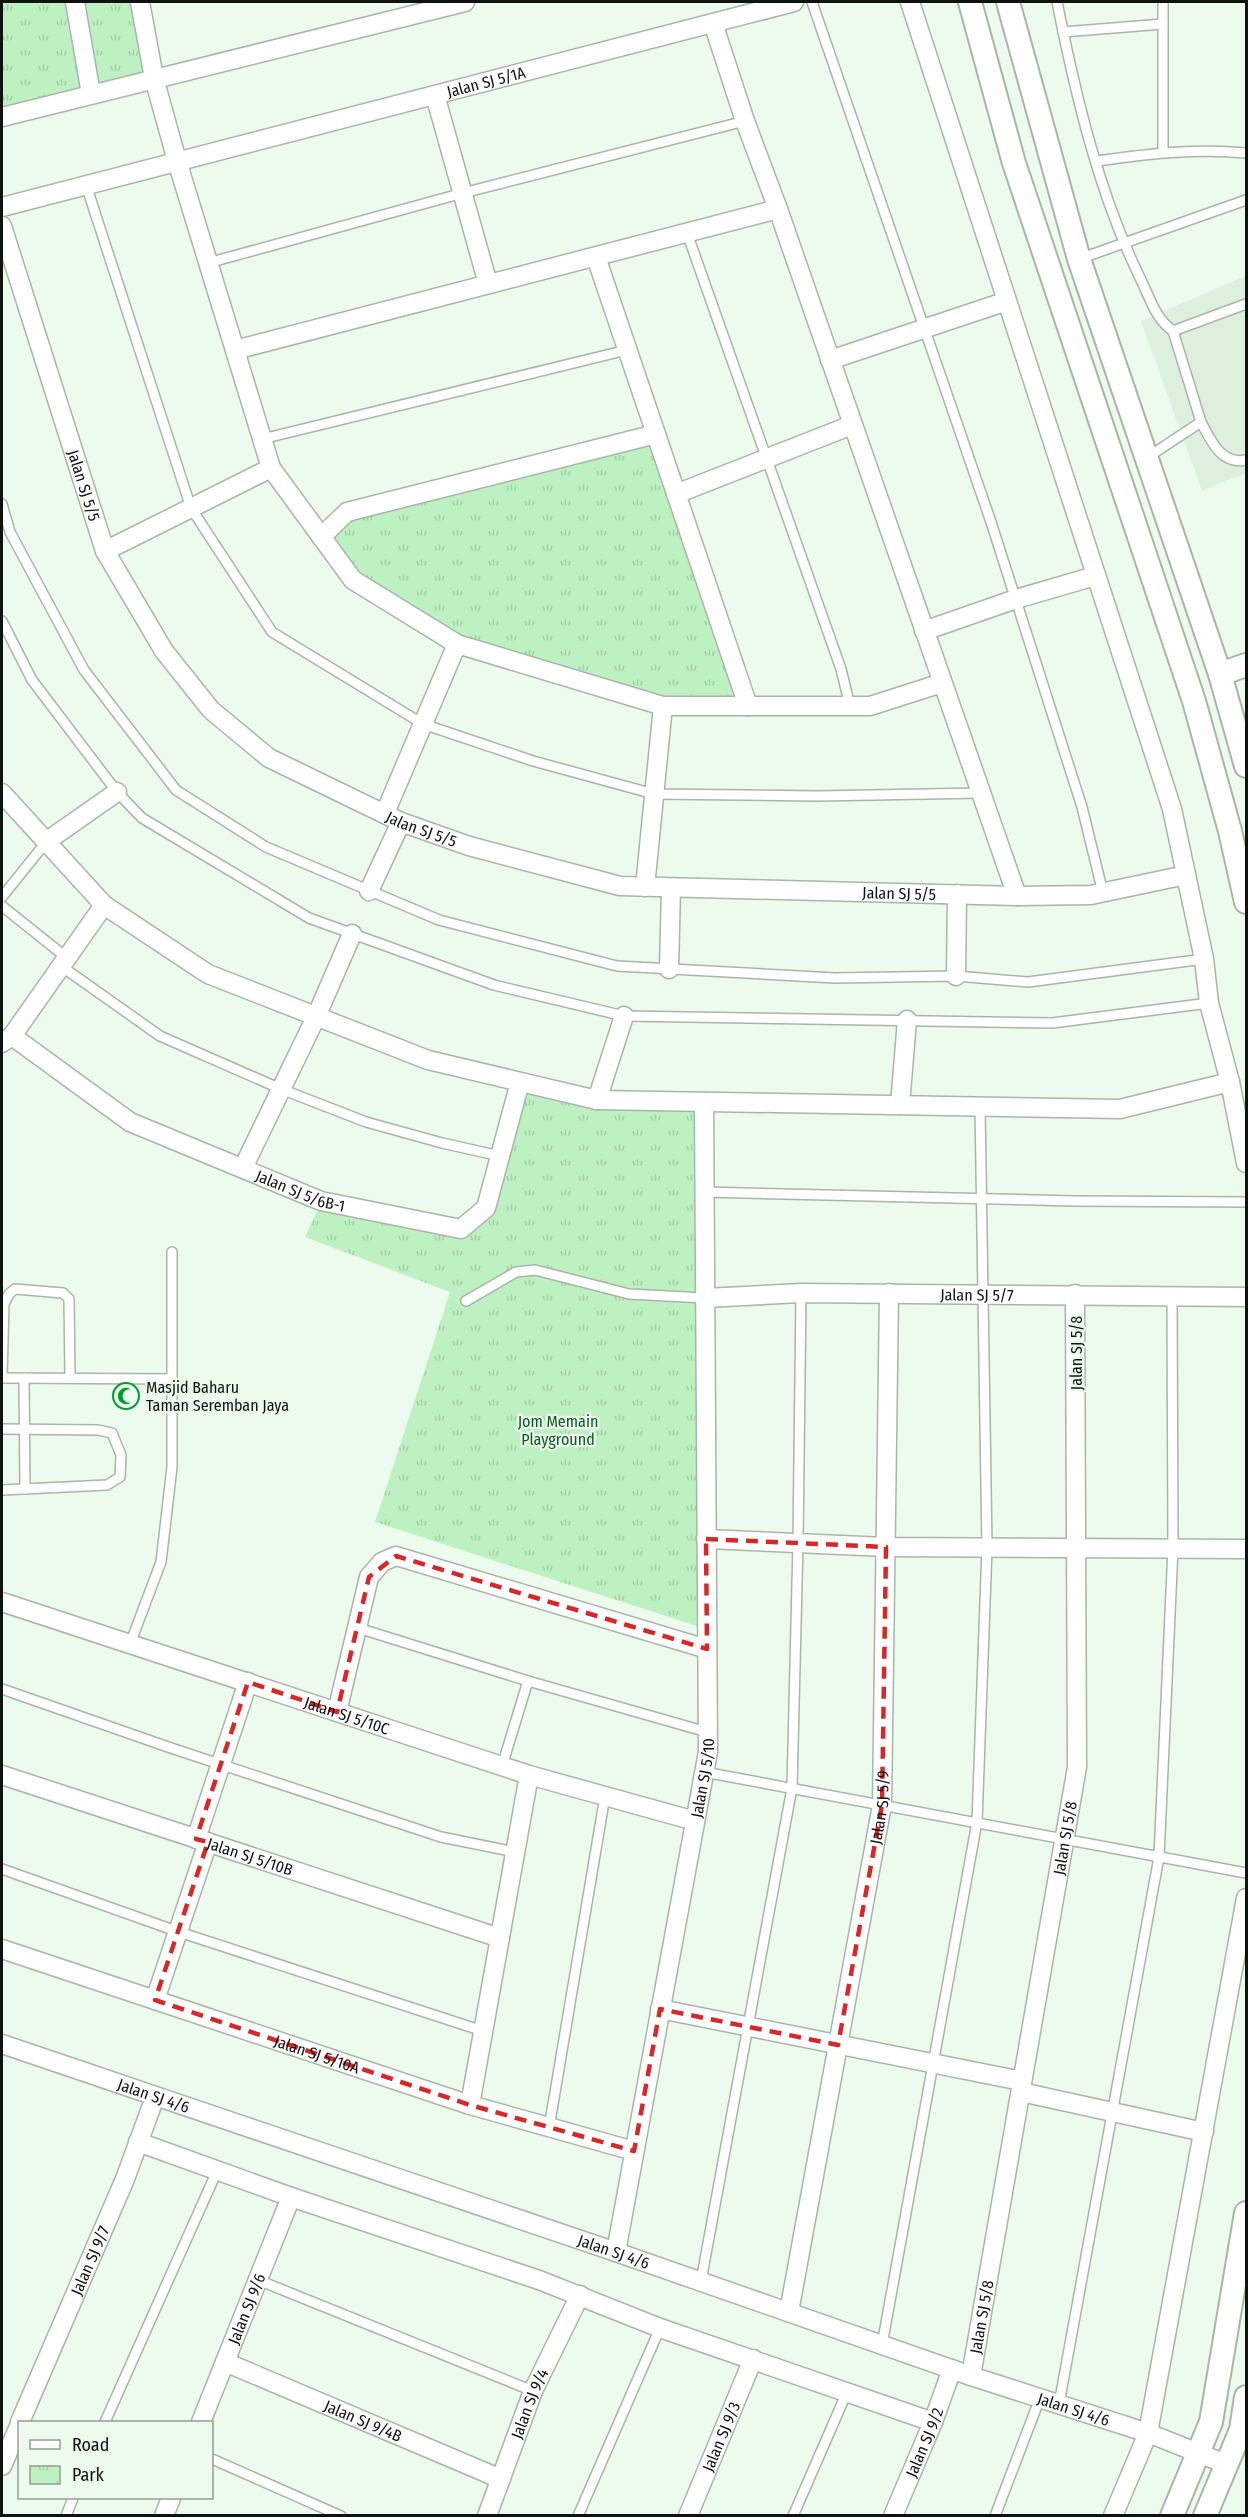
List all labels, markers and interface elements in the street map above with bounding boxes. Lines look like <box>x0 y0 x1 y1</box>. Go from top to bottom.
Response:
street label: Jalan SJ 5/1A <box>445 63 528 101</box>
street label: Jalan SJ 5/5 <box>63 447 104 524</box>
street label: Jalan SJ 5/5 <box>383 807 459 851</box>
street label: Jalan SJ 5/5 <box>862 883 936 904</box>
street label: Jalan SJ 5/6B-1 <box>253 1166 347 1216</box>
street label: Jalan SJ 5/7 <box>940 1285 1014 1305</box>
street label: Jalan SJ 5/8 <box>1067 1316 1086 1390</box>
place label: Masjid Baharu Taman Seremban Jaya <box>146 1378 289 1415</box>
mosque icon: Masjid Baharu Taman Seremban Jaya <box>111 1381 141 1411</box>
park label: Jom Memain Playground <box>518 1412 598 1449</box>
street label: Jalan SJ 5/10C <box>302 1693 392 1739</box>
street label: Jalan SJ 5/10 <box>687 1738 718 1819</box>
street label: Jalan SJ 5/9 <box>866 1770 892 1846</box>
street label: Jalan SJ 5/8 <box>1049 1800 1081 1876</box>
street label: Jalan SJ 5/10B <box>205 1834 295 1880</box>
street label: Jalan SJ 5/10A <box>272 2031 363 2078</box>
street label: Jalan SJ 4/6 <box>115 2075 192 2117</box>
street label: Jalan SJ 9/7 <box>67 2223 114 2298</box>
street label: Jalan SJ 4/6 <box>575 2231 652 2273</box>
street label: Jalan SJ 9/6 <box>224 2271 269 2347</box>
street label: Jalan SJ 5/8 <box>966 2279 998 2355</box>
street label: Jalan SJ 9/4 <box>507 2365 553 2442</box>
street label: Jalan SJ 4/6 <box>1035 2389 1112 2430</box>
street label: Jalan SJ 9/4B <box>321 2396 405 2446</box>
street label: Jalan SJ 9/3 <box>698 2399 744 2474</box>
street label: Jalan SJ 9/2 <box>902 2405 947 2480</box>
legend <box>18 2421 213 2499</box>
text: Road <box>72 2434 109 2456</box>
text: Park <box>72 2464 105 2486</box>

